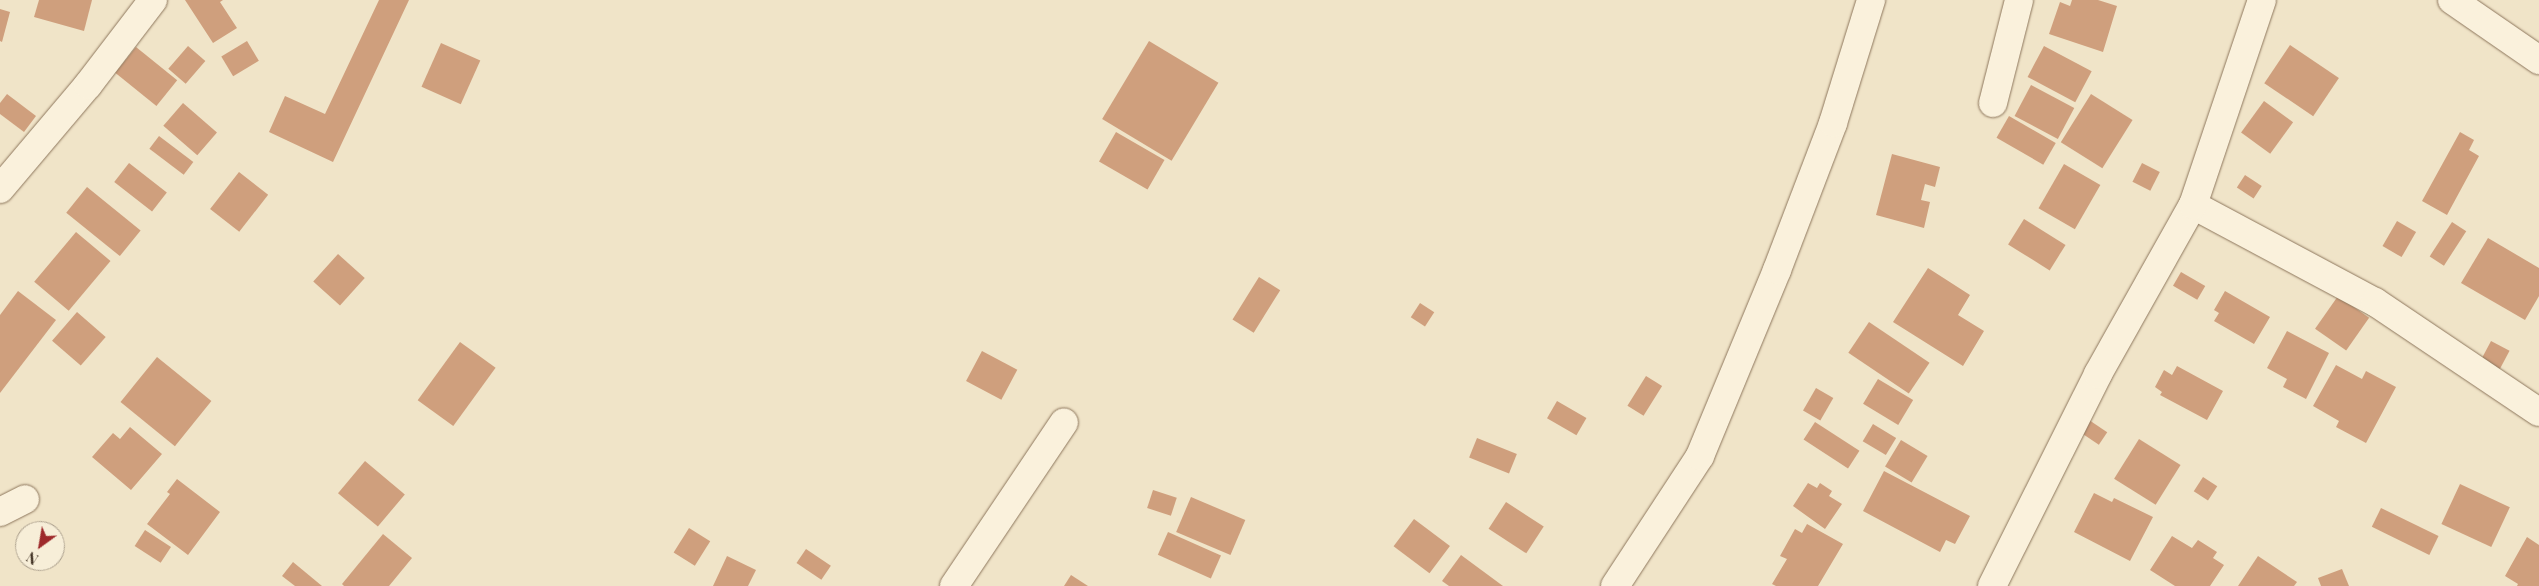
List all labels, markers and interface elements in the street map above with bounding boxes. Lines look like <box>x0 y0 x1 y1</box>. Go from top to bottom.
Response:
north arrow <box>15 521 65 571</box>
text: N <box>23 548 42 569</box>

